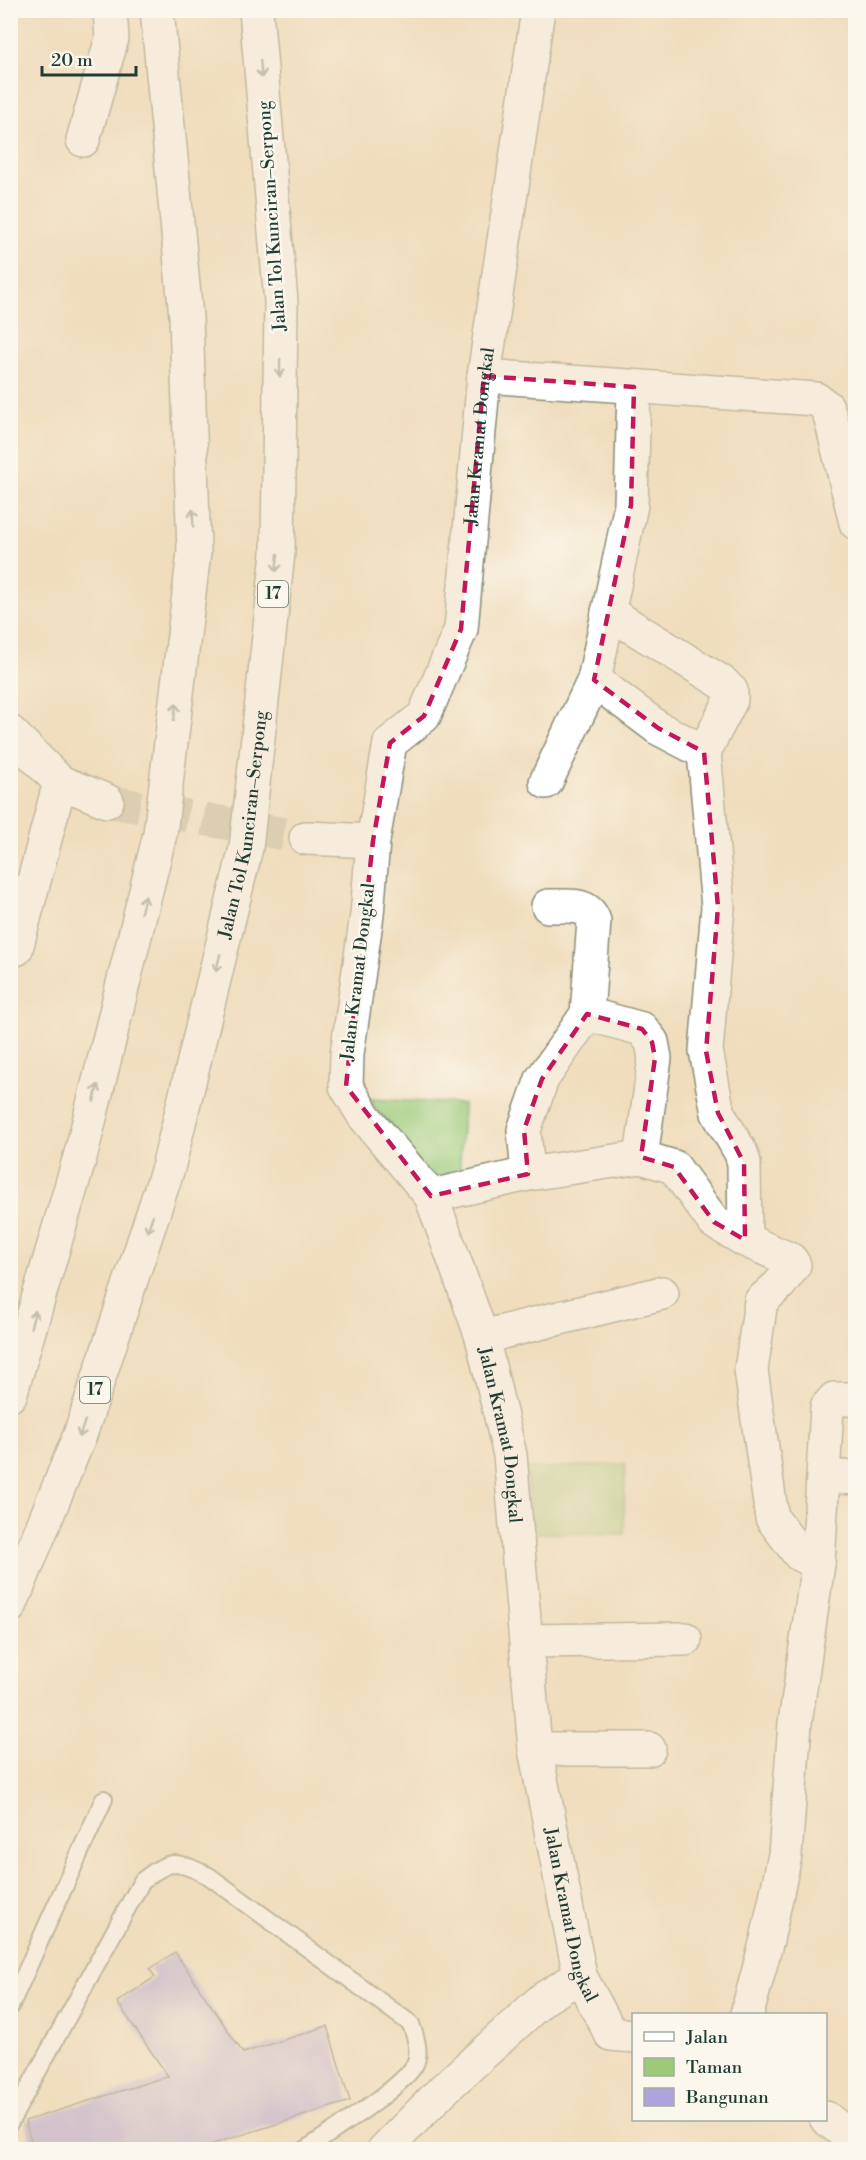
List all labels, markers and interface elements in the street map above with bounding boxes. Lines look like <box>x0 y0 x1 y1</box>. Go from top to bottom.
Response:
scale bar <box>42 39 136 77</box>
text: 20 m <box>51 49 93 72</box>
one-way arrow <box>256 58 267 78</box>
street label: Jalan Tol Kunciran–Serpong <box>252 99 292 333</box>
street label: Jalan Kramat Dongkal <box>459 345 500 528</box>
one-way arrow <box>275 357 286 377</box>
one-way arrow <box>187 508 198 528</box>
one-way arrow <box>271 552 282 572</box>
road number: 17 <box>258 581 288 607</box>
one-way arrow <box>170 702 181 722</box>
street label: Jalan Tol Kunciran–Serpong <box>213 709 272 942</box>
street label: Jalan Kramat Dongkal <box>336 881 380 1063</box>
one-way arrow <box>138 895 149 914</box>
one-way arrow <box>212 953 224 972</box>
one-way arrow <box>91 1084 103 1103</box>
one-way arrow <box>143 1214 154 1233</box>
one-way arrow <box>28 1310 39 1329</box>
street label: Jalan Kramat Dongkal <box>473 1344 527 1525</box>
road number: 17 <box>80 1377 110 1403</box>
one-way arrow <box>76 1419 87 1438</box>
street label: Jalan Kramat Dongkal <box>539 1824 604 2007</box>
legend <box>632 2013 827 2121</box>
text: Jalan <box>685 2026 728 2049</box>
text: Taman <box>686 2056 743 2079</box>
text: Bangunan <box>685 2086 769 2109</box>

